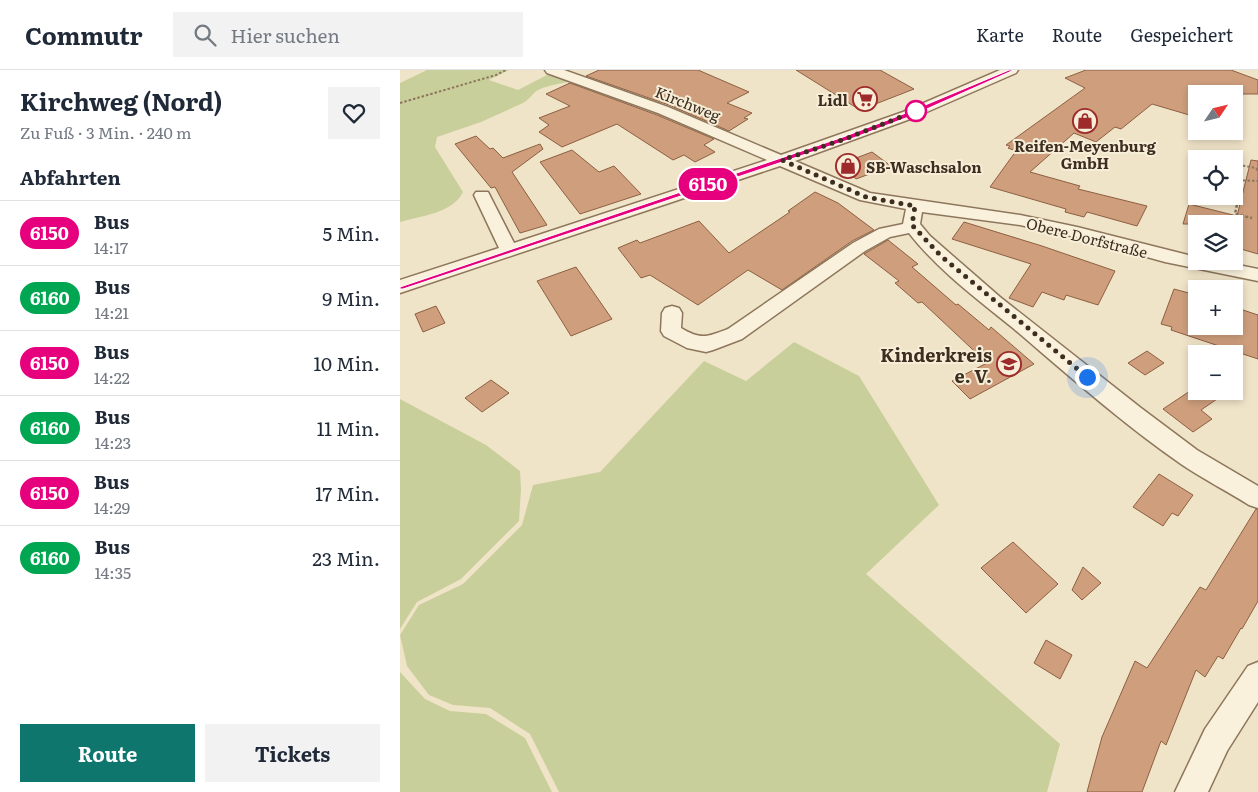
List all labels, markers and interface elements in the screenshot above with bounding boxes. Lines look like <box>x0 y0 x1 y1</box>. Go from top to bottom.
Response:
search box <box>173 12 523 57</box>
text: Commutr <box>25 17 143 52</box>
icon: search <box>191 21 219 49</box>
text: Hier suchen <box>231 21 340 49</box>
text: Karte <box>976 21 1024 48</box>
text: Route <box>1052 21 1102 48</box>
text: Gespeichert <box>1130 21 1233 48</box>
street label: Kirchweg <box>652 79 725 127</box>
text: Kirchweg (Nord) <box>20 83 222 118</box>
north arrow <box>1188 85 1242 140</box>
map controls <box>1188 85 1243 400</box>
supermarket icon: Lidl <box>852 86 878 112</box>
button: heart <box>328 87 380 139</box>
place label: Lidl <box>818 88 849 111</box>
unlabelled marker <box>905 100 927 122</box>
shop icon: Reifen-Meyenburg GmbH <box>1072 108 1098 134</box>
text: Zu Fuß · 3 Min. · 240 m <box>20 120 192 144</box>
place label: Reifen-Meyenburg GmbH <box>1014 134 1157 174</box>
button: locate <box>1188 150 1243 205</box>
shop icon: SB-Waschsalon <box>835 153 861 179</box>
place label: SB-Waschsalon <box>866 155 982 178</box>
text: Abfahrten <box>20 163 121 191</box>
line badge: 6150 <box>673 168 743 200</box>
text: 6150 <box>689 170 727 197</box>
text: Bus <box>94 207 129 235</box>
street label: Obere Dorfstraße <box>1024 211 1150 263</box>
button: layers <box>1188 215 1243 270</box>
text: 6150 <box>30 219 69 246</box>
text: 5 Min. <box>322 219 380 247</box>
text: 14:17 <box>94 235 128 259</box>
text: Bus <box>95 272 130 300</box>
button: + <box>1188 280 1243 335</box>
text: 6160 <box>30 284 70 311</box>
text: 9 Min. <box>322 284 380 312</box>
text: 14:21 <box>95 300 129 324</box>
text: Bus <box>94 337 129 365</box>
place label: Kinderkreis e. V. <box>880 341 992 389</box>
button: − <box>1188 345 1243 400</box>
text: 6150 <box>30 349 69 376</box>
text: 10 Min. <box>313 349 380 377</box>
school or university icon: Kinderkreis e. V. <box>996 351 1022 377</box>
text: 14:22 <box>94 365 130 389</box>
your location <box>1075 365 1100 390</box>
text: Bus <box>95 402 130 430</box>
text: 6160 <box>30 414 70 441</box>
text: 11 Min. <box>317 414 380 442</box>
text: 14:23 <box>95 430 131 454</box>
text: Bus <box>94 467 129 495</box>
text: 6150 <box>30 479 69 506</box>
text: 17 Min. <box>315 479 380 507</box>
text: 14:29 <box>94 495 130 519</box>
text: Bus <box>95 532 130 560</box>
text: 6160 <box>30 544 70 571</box>
text: 23 Min. <box>312 544 380 572</box>
text: 14:35 <box>95 560 131 584</box>
button: Route <box>20 724 195 782</box>
button: Tickets <box>205 724 380 782</box>

